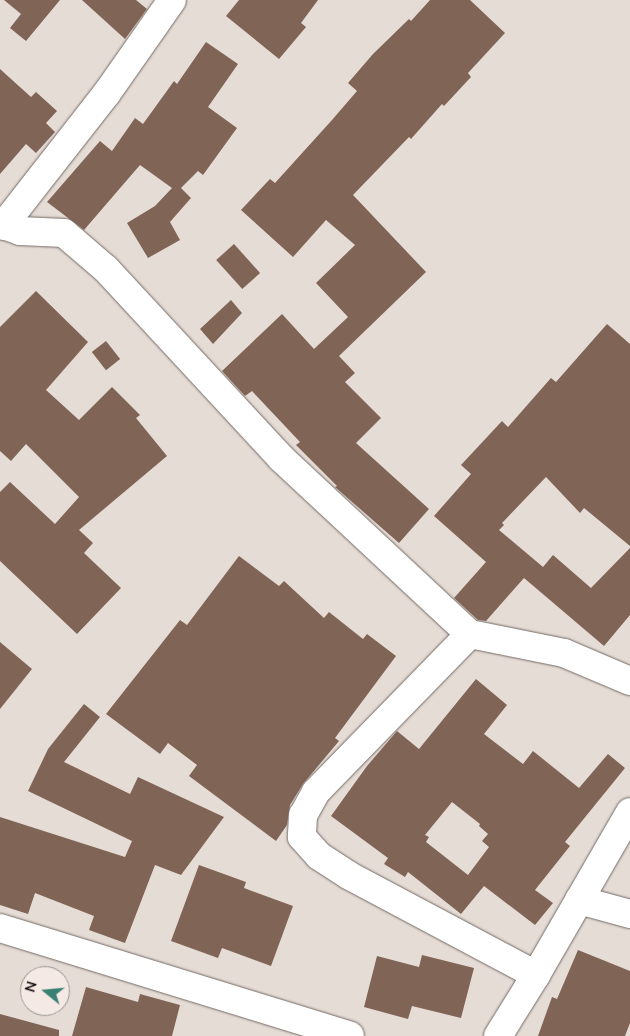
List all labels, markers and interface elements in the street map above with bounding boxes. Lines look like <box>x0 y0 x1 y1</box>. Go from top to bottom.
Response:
north arrow <box>20 966 70 1016</box>
text: N <box>21 979 42 995</box>

